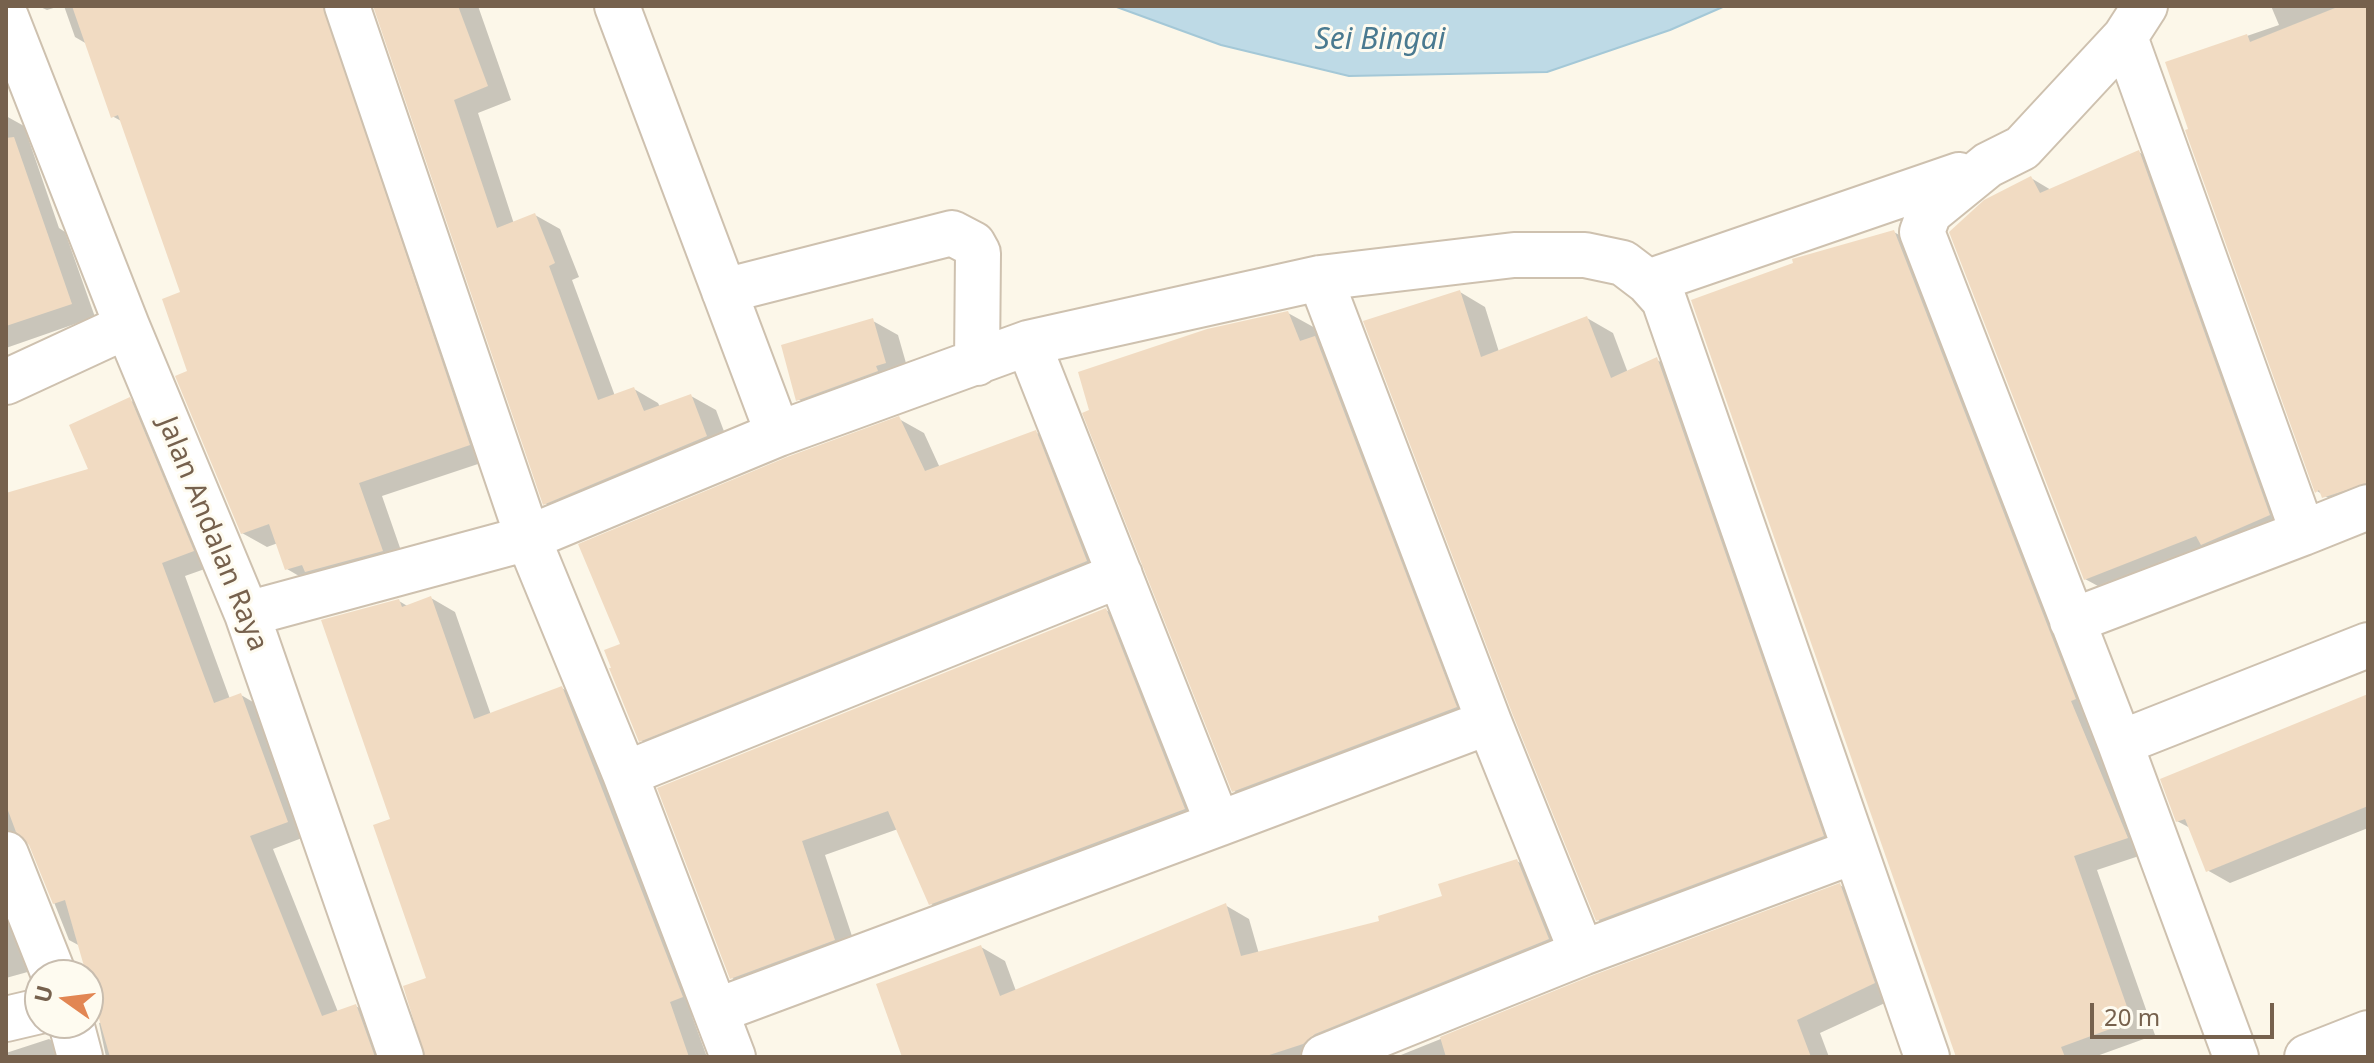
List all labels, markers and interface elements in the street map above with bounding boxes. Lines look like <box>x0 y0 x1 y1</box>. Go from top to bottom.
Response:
water label: Sei Bingai <box>1315 22 1445 58</box>
street label: Jalan Andalan Raya <box>150 412 274 656</box>
north arrow <box>24 959 104 1039</box>
text: U <box>26 982 59 1005</box>
scale bar <box>2094 987 2278 1037</box>
text: 20 m <box>2104 1000 2160 1033</box>

